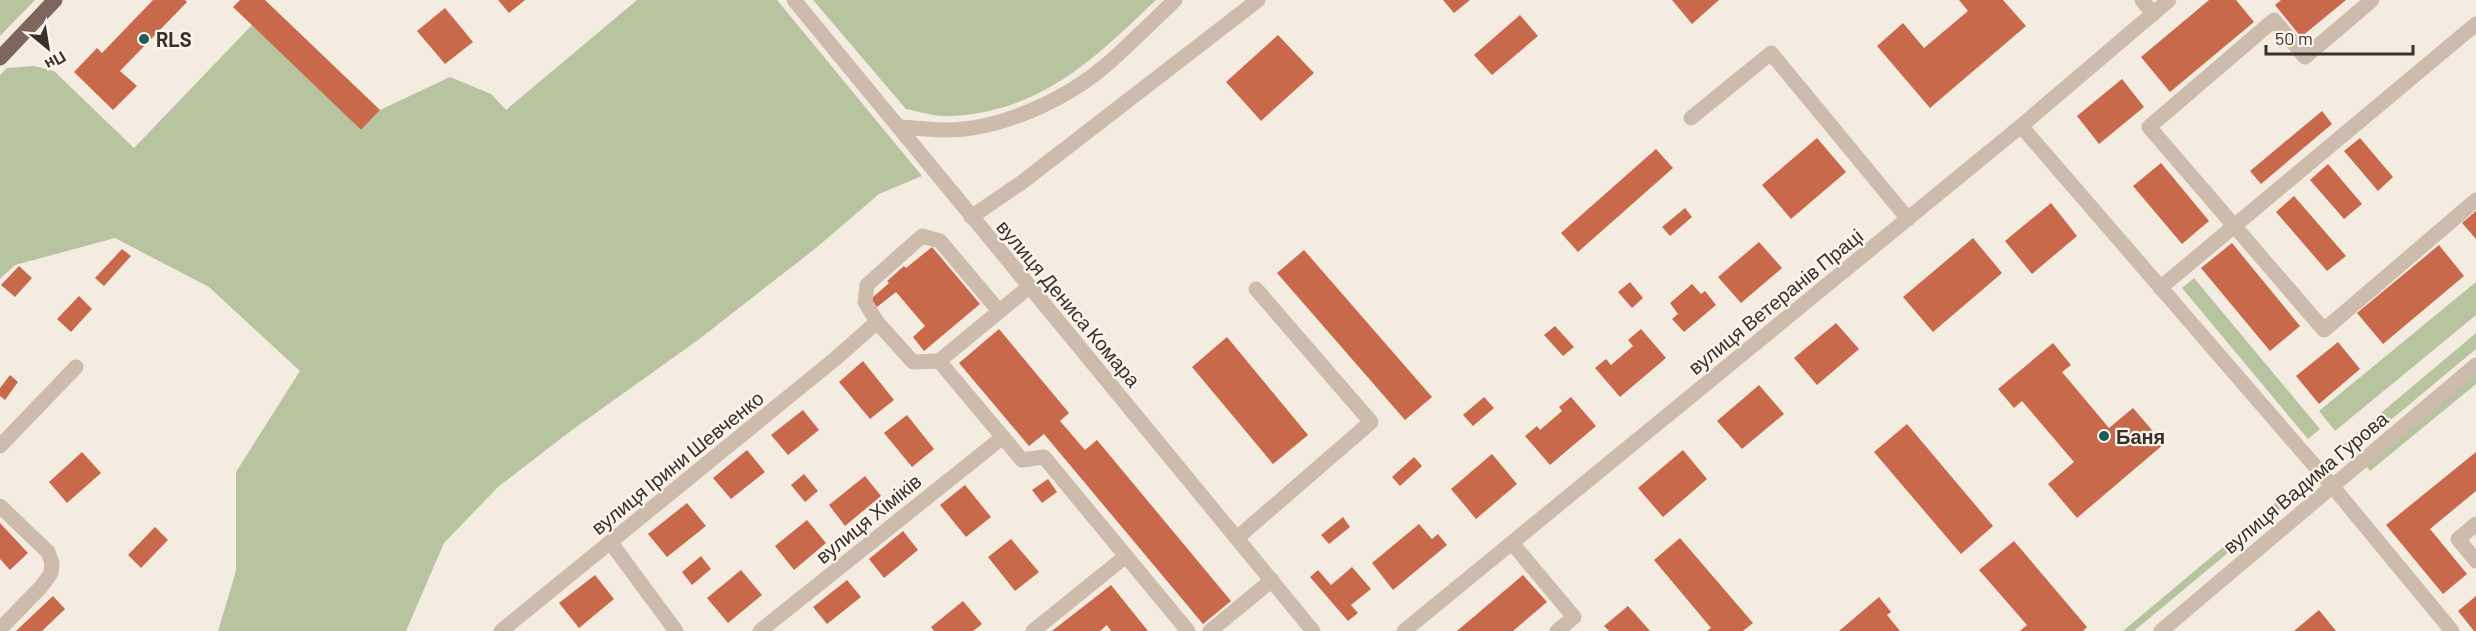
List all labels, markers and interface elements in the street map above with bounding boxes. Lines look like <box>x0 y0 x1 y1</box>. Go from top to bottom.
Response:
north arrow <box>18 18 78 78</box>
scale bar <box>2266 18 2413 56</box>
place label: RLS <box>156 27 192 51</box>
text: 50 m <box>2275 27 2313 49</box>
marker: RLS <box>137 32 151 46</box>
text: Пн <box>42 48 70 75</box>
street label: вулиця Дениса Комара <box>992 215 1146 392</box>
street label: вулиця Ветеранів Праці <box>1683 223 1867 379</box>
street label: вулиця Ірини Шевченко <box>586 385 768 539</box>
street label: вулиця Вадима Гурова <box>2218 405 2393 558</box>
place label: Баня <box>2116 424 2165 448</box>
marker: Баня <box>2097 429 2111 443</box>
street label: вулиця Хіміків <box>810 468 926 568</box>

